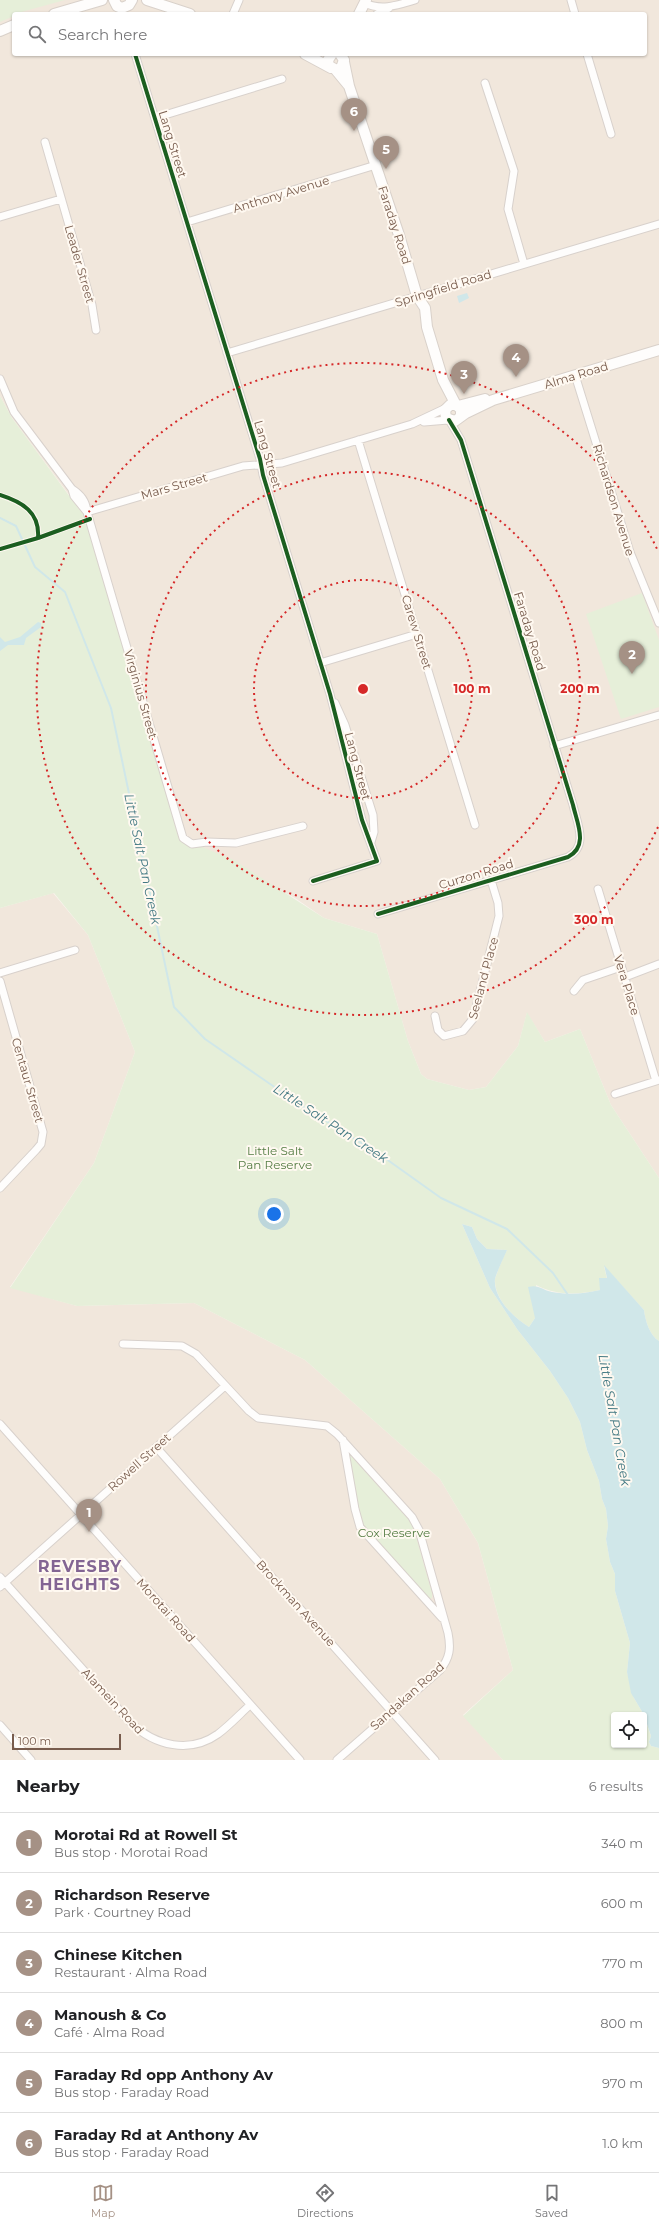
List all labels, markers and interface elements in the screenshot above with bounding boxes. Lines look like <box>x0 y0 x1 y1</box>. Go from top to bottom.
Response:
search box <box>12 12 647 56</box>
icon: search <box>26 23 48 45</box>
text: Search here <box>58 25 147 44</box>
pin: 6 <box>341 98 367 131</box>
street label: Lang Street <box>156 108 190 180</box>
pin: 5 <box>373 136 399 169</box>
street label: Anthony Avenue <box>231 172 331 216</box>
street label: Faraday Road <box>375 184 415 266</box>
street label: Leader Street <box>62 223 98 305</box>
street label: Springfield Road <box>393 266 493 310</box>
pin: 4 <box>503 344 529 377</box>
street label: Alma Road <box>542 358 610 392</box>
pin: 3 <box>451 361 477 394</box>
street label: Lang Street <box>251 418 285 490</box>
street label: Richardson Avenue <box>590 442 638 558</box>
street label: Mars Street <box>139 469 209 503</box>
street label: Faraday Road <box>511 590 549 672</box>
street label: Carew Street <box>399 593 436 671</box>
pin: 2 <box>619 641 645 674</box>
street label: Virginius Street <box>121 648 161 740</box>
text: 100 m <box>454 681 490 696</box>
text: 200 m <box>560 681 600 696</box>
centre of rings <box>356 682 370 696</box>
street label: Lang Street <box>342 730 374 802</box>
water label: Little Salt Pan Creek <box>121 792 165 927</box>
street label: Curzon Road <box>437 856 515 892</box>
text: 300 m <box>573 912 614 927</box>
street label: Seeland Place <box>465 935 501 1021</box>
street label: Vera Place <box>611 953 643 1017</box>
street label: Centaur Street <box>9 1036 47 1124</box>
water label: Little Salt Pan Creek <box>271 1080 392 1167</box>
park label: Little Salt Pan Reserve <box>238 1143 312 1172</box>
your location <box>264 1204 284 1224</box>
water label: Little Salt Pan Creek <box>596 1353 635 1488</box>
street label: Rowell Street <box>104 1430 174 1494</box>
pin: 1 <box>76 1499 102 1532</box>
park label: Cox Reserve <box>358 1525 430 1540</box>
district label: REVESBY HEIGHTS <box>38 1557 122 1594</box>
street label: Brockman Avenue <box>253 1557 339 1649</box>
street label: Morotai Road <box>133 1575 199 1645</box>
street label: Sandakan Road <box>367 1659 447 1733</box>
street label: Alamein Road <box>79 1665 147 1737</box>
map controls <box>611 1712 647 1748</box>
button: locate <box>611 1712 647 1748</box>
scale bar <box>12 1732 121 1751</box>
text: 100 m <box>18 1734 51 1748</box>
text: Nearby <box>16 1776 80 1796</box>
text: 6 results <box>589 1778 643 1794</box>
text: Morotai Rd at Rowell St <box>54 1825 238 1844</box>
text: 1 <box>26 1835 32 1851</box>
text: 340 m <box>601 1835 643 1851</box>
text: Bus stop · Morotai Road <box>54 1844 208 1860</box>
text: Richardson Reserve <box>54 1885 210 1904</box>
text: 2 <box>25 1895 33 1911</box>
text: 600 m <box>601 1895 643 1911</box>
text: Park · Courtney Road <box>54 1904 191 1920</box>
text: Chinese Kitchen <box>54 1945 182 1964</box>
text: 3 <box>25 1955 33 1971</box>
text: 770 m <box>602 1955 643 1971</box>
text: Restaurant · Alma Road <box>54 1964 207 1980</box>
text: Manoush & Co <box>54 2005 166 2024</box>
text: 4 <box>25 2015 33 2031</box>
text: 800 m <box>600 2015 643 2031</box>
text: Café · Alma Road <box>54 2024 165 2040</box>
text: Faraday Rd opp Anthony Av <box>54 2065 273 2084</box>
text: 5 <box>25 2075 33 2091</box>
text: 970 m <box>602 2075 643 2091</box>
text: Bus stop · Faraday Road <box>54 2084 209 2100</box>
text: Faraday Rd at Anthony Av <box>54 2125 258 2144</box>
text: 6 <box>25 2135 33 2151</box>
text: 1.0 km <box>602 2135 643 2151</box>
text: Bus stop · Faraday Road <box>54 2144 209 2160</box>
tab: Map <box>91 2182 115 2220</box>
tab: Directions <box>297 2182 353 2220</box>
tab: Saved <box>535 2182 568 2220</box>

